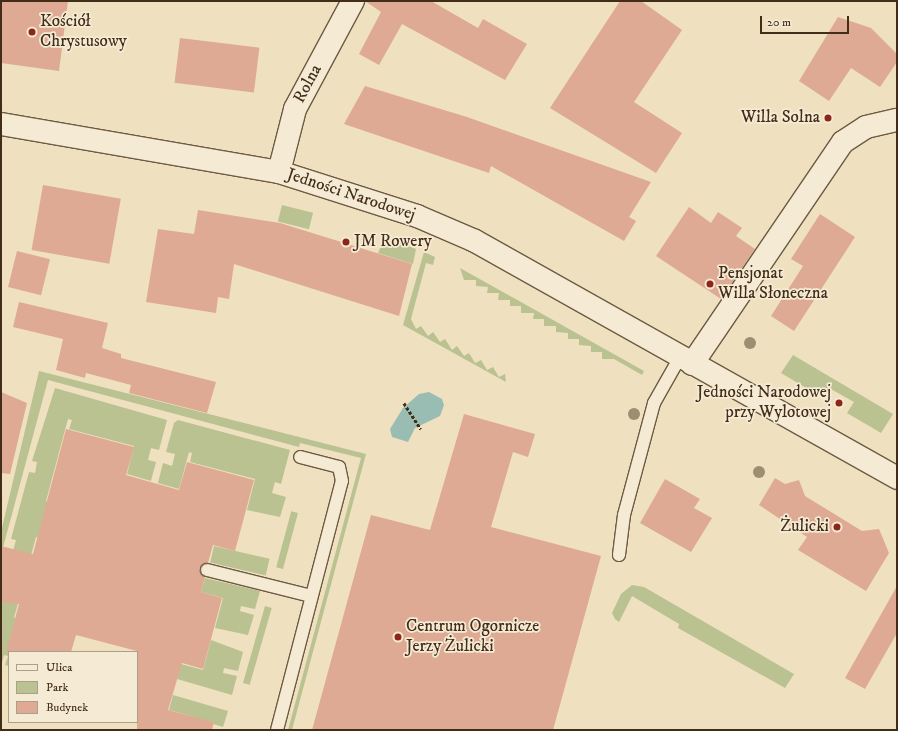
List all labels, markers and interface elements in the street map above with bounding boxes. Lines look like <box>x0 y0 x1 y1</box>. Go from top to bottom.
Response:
scale bar <box>762 8 851 34</box>
place label: Kościół Chrystusowy <box>40 12 127 52</box>
text: 20 m <box>767 15 791 30</box>
marker: Kościół Chrystusowy <box>27 27 37 37</box>
street label: Rolna <box>289 61 327 107</box>
place label: Willa Solna <box>741 108 820 128</box>
marker: Willa Solna <box>823 113 833 123</box>
street label: Jedności Narodowej <box>284 165 418 225</box>
place label: JM Rowery <box>354 232 432 252</box>
marker: JM Rowery <box>341 237 351 247</box>
place label: Pensjonat Willa Słoneczna <box>718 264 828 304</box>
marker: Pensjonat Willa Słoneczna <box>705 279 715 289</box>
place label: Jedności Narodowej przy Wylotowej <box>697 383 831 423</box>
marker: Jedności Narodowej przy Wylotowej <box>834 398 844 408</box>
place label: Żulicki <box>780 517 829 537</box>
marker: Żulicki <box>832 522 842 532</box>
place label: Centrum Ogornicze Jerzy Żulicki <box>406 617 539 657</box>
marker: Centrum Ogornicze Jerzy Żulicki <box>393 632 403 642</box>
legend <box>8 651 138 723</box>
text: Ulica <box>46 660 72 675</box>
text: Park <box>46 680 68 695</box>
text: Budynek <box>46 700 88 715</box>

